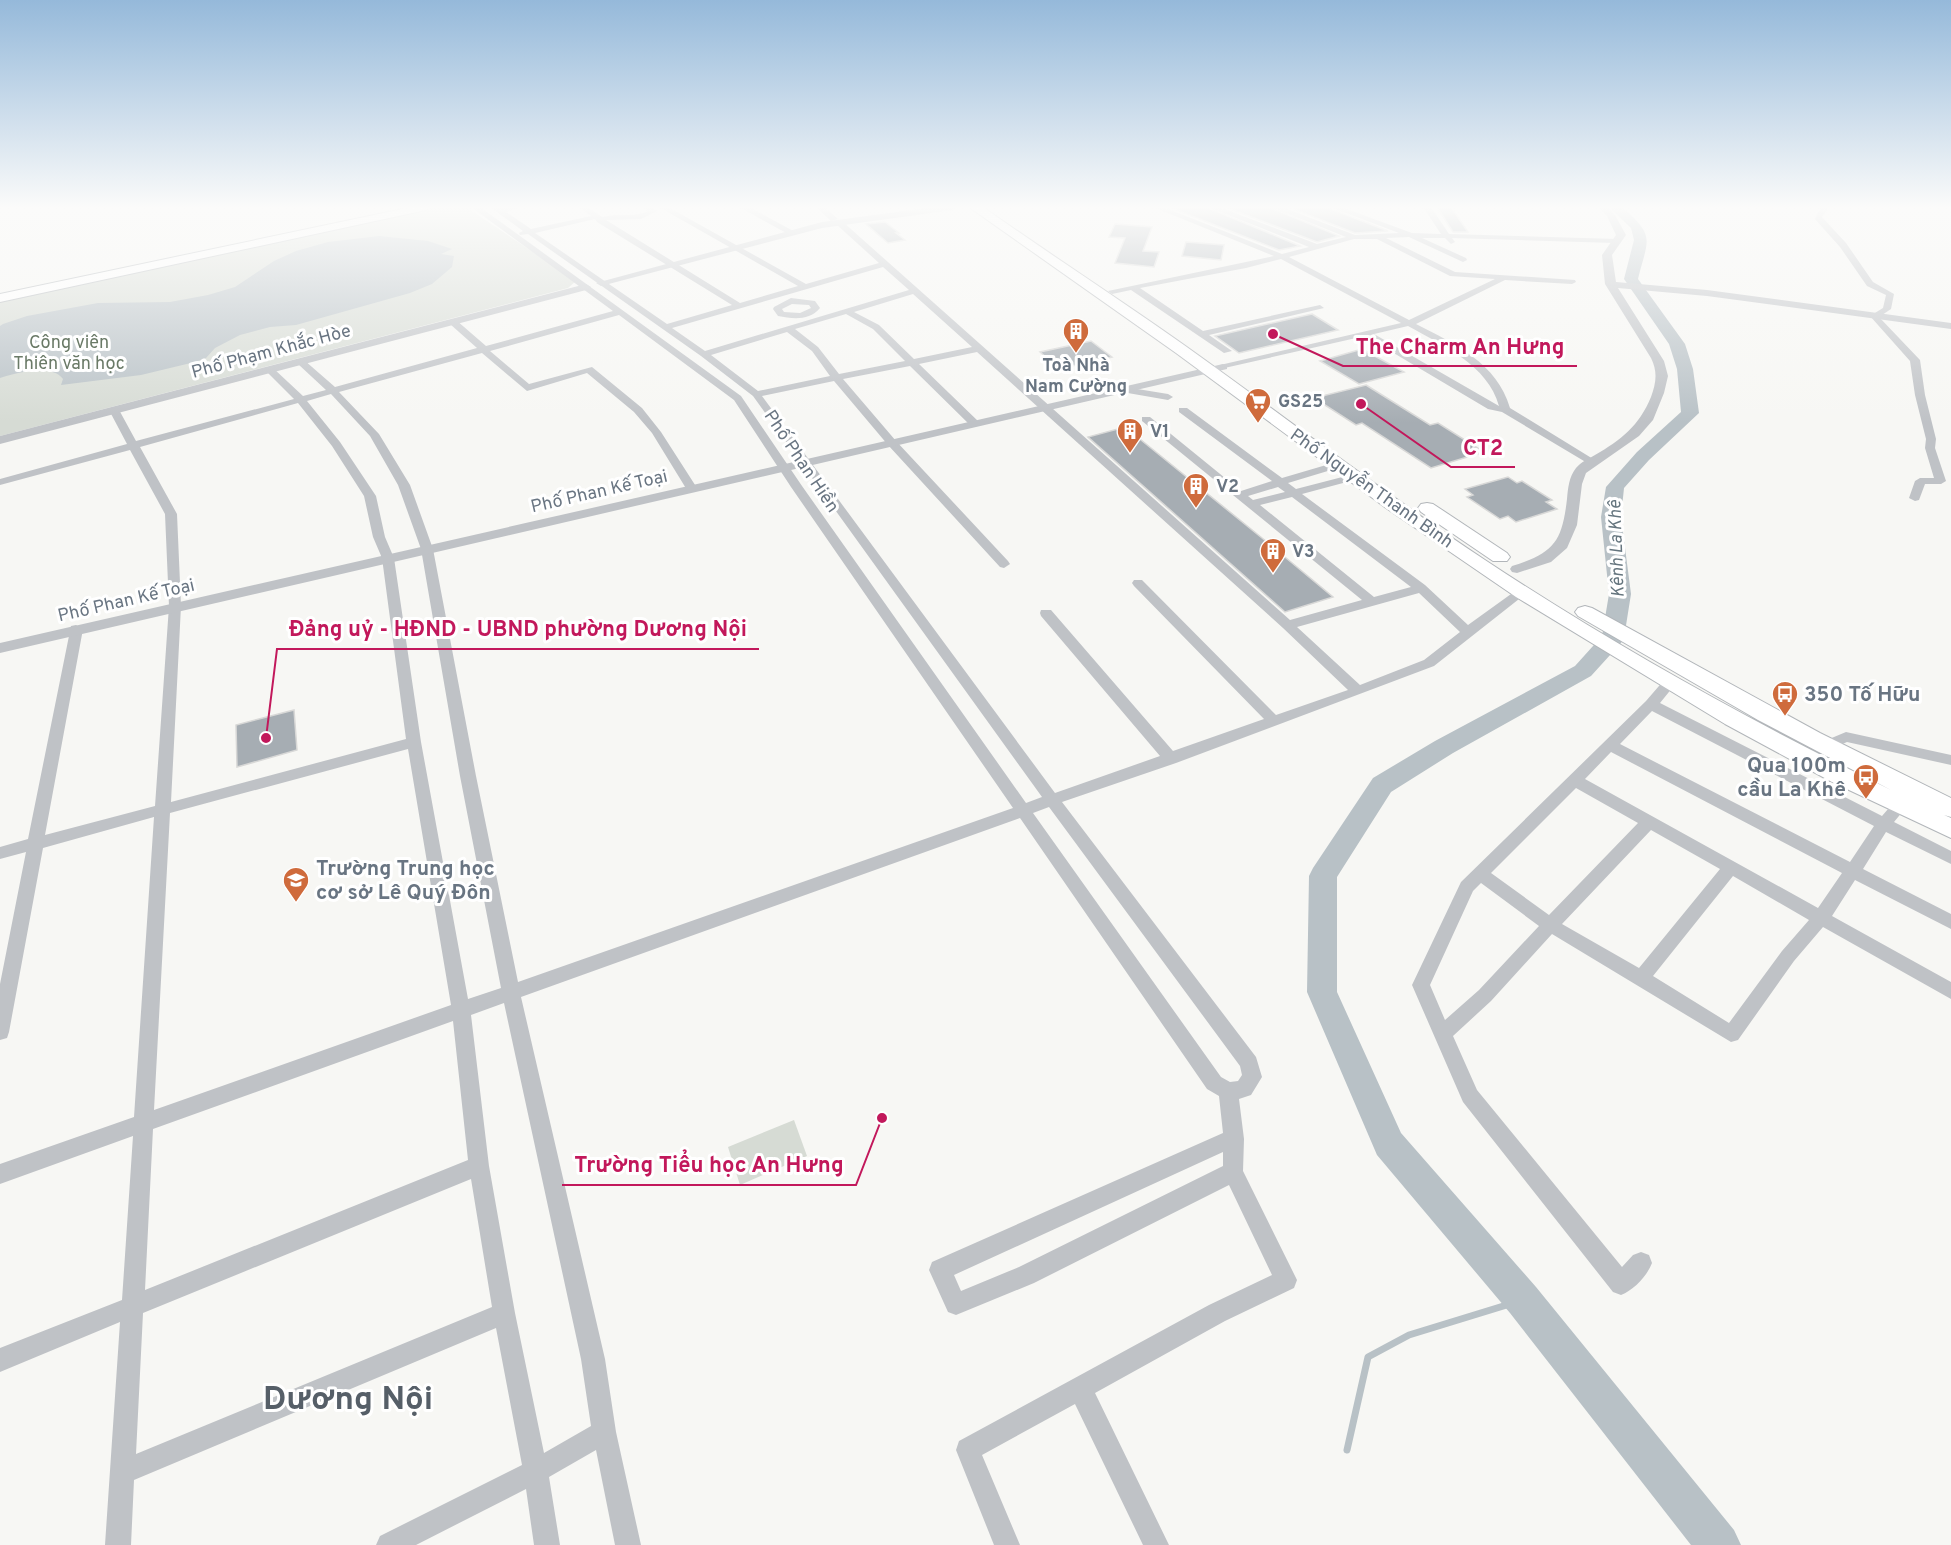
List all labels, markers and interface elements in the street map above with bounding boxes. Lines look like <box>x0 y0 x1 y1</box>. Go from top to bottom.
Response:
building icon: Toà Nhà Nam Cường <box>1061 316 1091 354</box>
street label: Phố Phạm Khắc Hòe <box>189 318 354 385</box>
callout: The Charm An Hưng <box>1343 326 1577 366</box>
park label: Công viên Thiên văn học <box>13 332 125 376</box>
text: The Charm An Hưng <box>1356 335 1564 362</box>
place label: Toà Nhà Nam Cường <box>1025 355 1127 399</box>
supermarket icon: GS25 <box>1243 386 1273 424</box>
place label: GS25 <box>1278 391 1323 414</box>
street label: Phố Phan Hiền <box>758 406 844 518</box>
building icon: V1 <box>1115 416 1145 454</box>
place label: V1 <box>1150 421 1169 444</box>
street label: Phố Nguyễn Thanh Bình <box>1285 422 1458 554</box>
callout: CT2 <box>1451 427 1515 467</box>
text: CT2 <box>1463 436 1503 463</box>
street label: Phố Phan Kế Toại <box>529 465 670 519</box>
building icon: V2 <box>1181 471 1211 509</box>
place label: V2 <box>1216 476 1239 499</box>
water label: Kênh La Khê <box>1604 499 1631 598</box>
building icon: V3 <box>1258 536 1288 574</box>
place label: V3 <box>1292 541 1315 564</box>
street label: Phố Phan Kế Toại <box>56 574 197 628</box>
callout: Đảng uỷ - HĐND - UBND phường Dương Nội <box>277 609 759 649</box>
text: Đảng uỷ - HĐND - UBND phường Dương Nội <box>289 617 747 644</box>
bus stop icon: 350 Tố Hữu <box>1770 679 1800 717</box>
place label: 350 Tố Hữu <box>1804 682 1920 709</box>
place label: Qua 100m cầu La Khê <box>1737 753 1846 804</box>
bus stop icon: Qua 100m cầu La Khê <box>1851 762 1881 800</box>
place label: Trường Trung học cơ sở Lê Quý Đôn <box>316 856 495 907</box>
school or university icon: Trường Trung học cơ sở Lê Quý Đôn <box>281 865 311 903</box>
callout: Trường Tiểu học An Hưng <box>562 1145 856 1185</box>
text: Trường Tiểu học An Hưng <box>574 1149 844 1180</box>
district label: Dương Nội <box>263 1380 433 1422</box>

